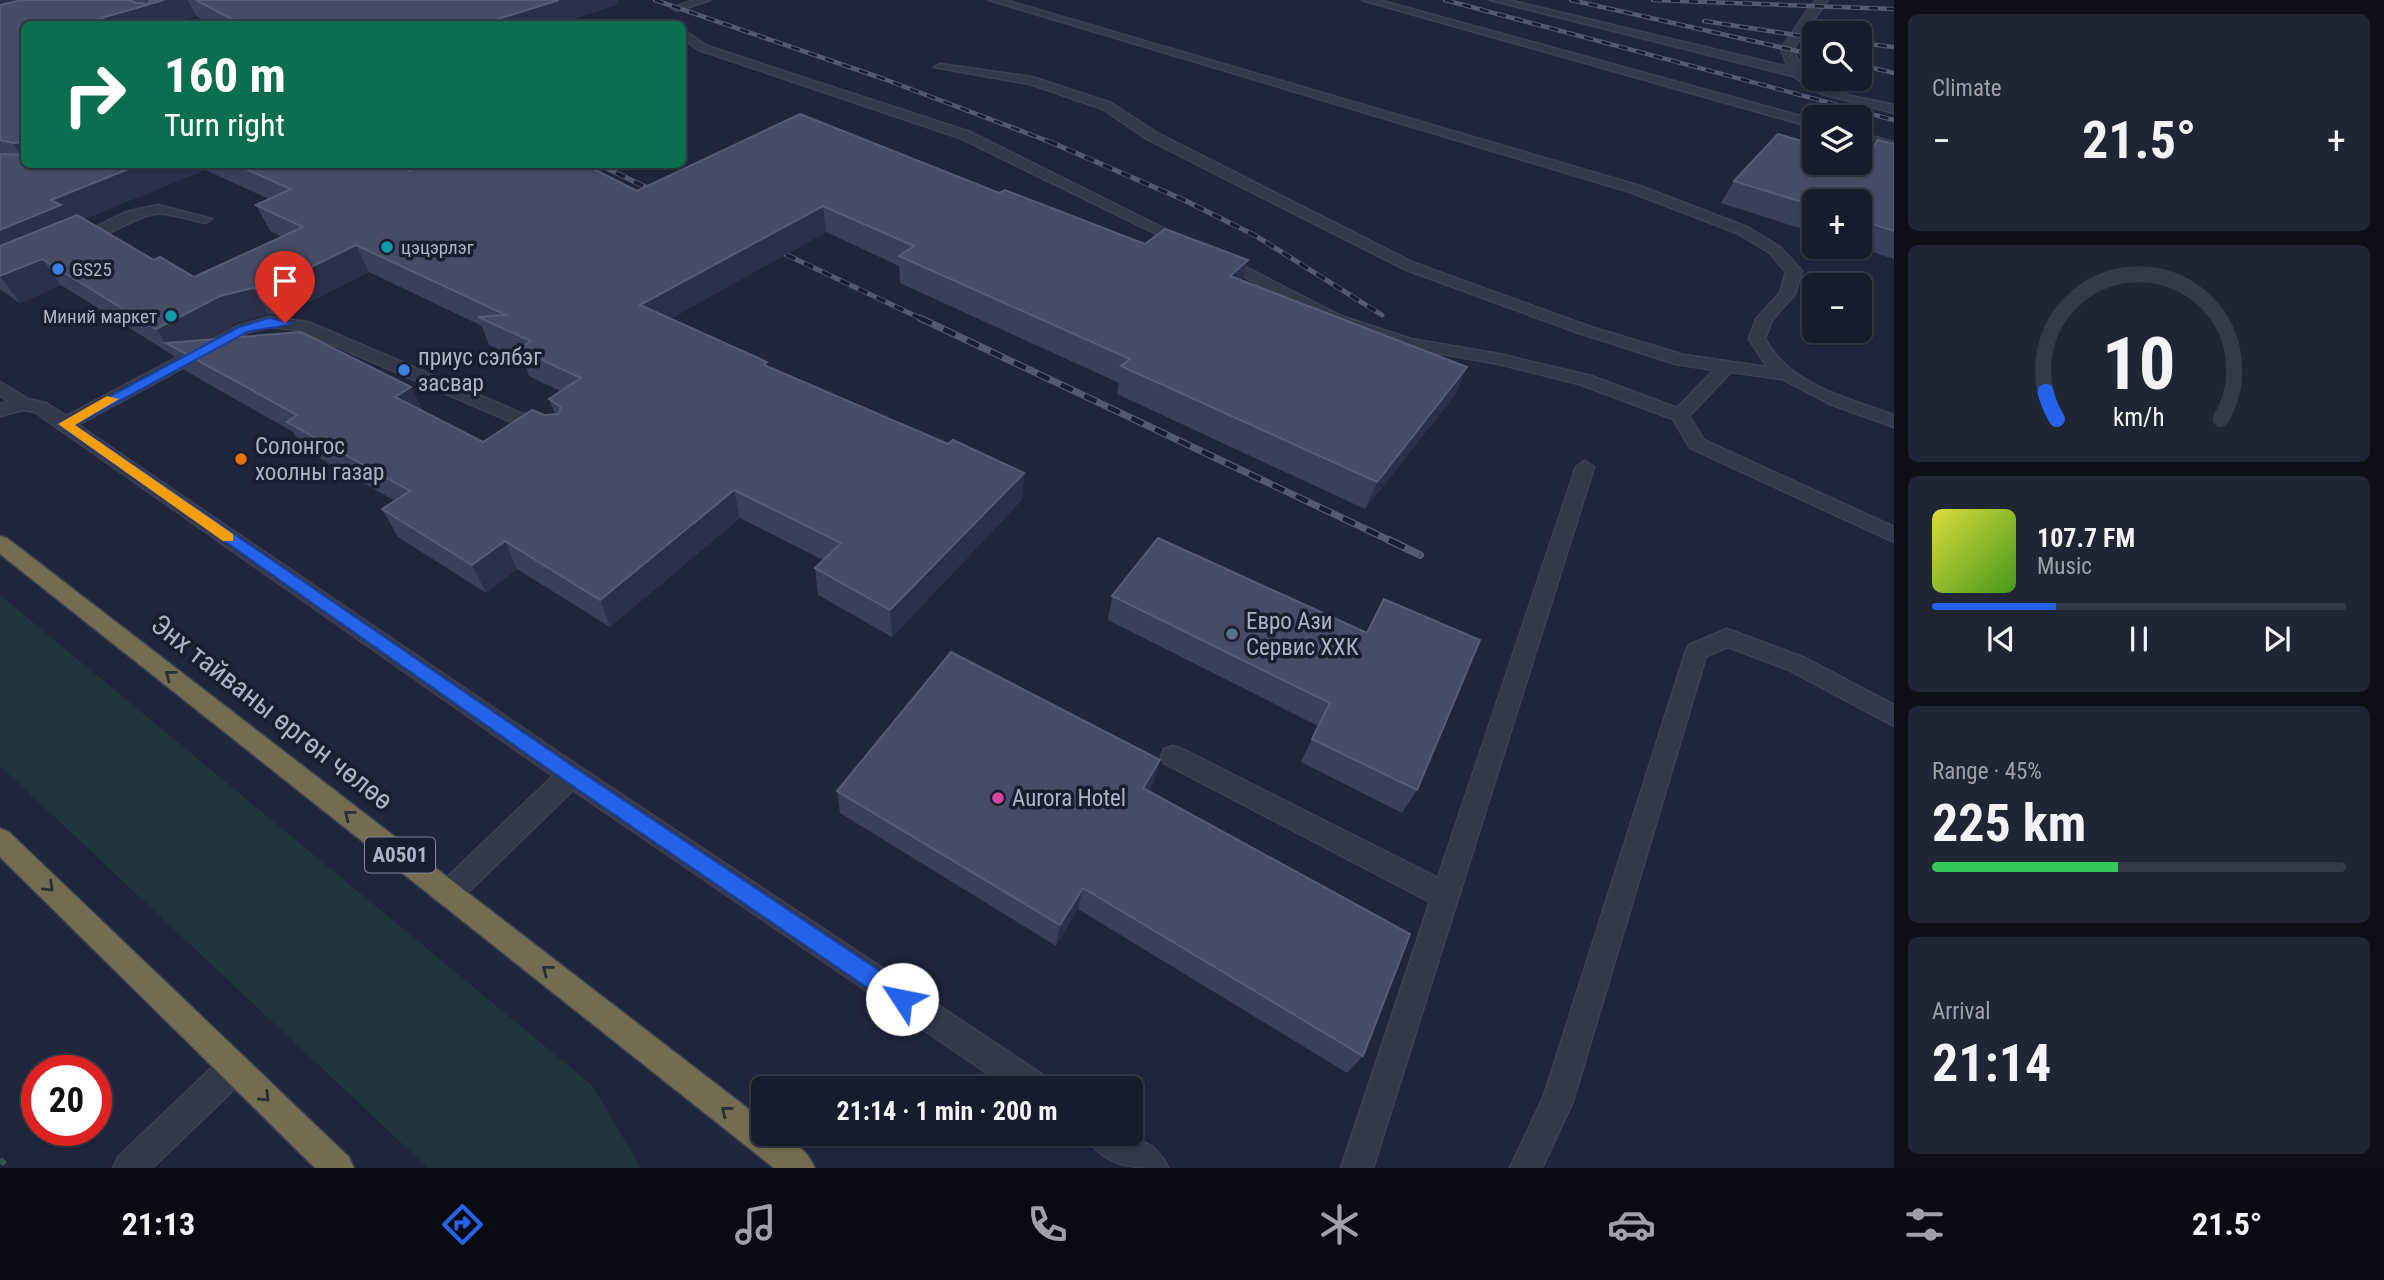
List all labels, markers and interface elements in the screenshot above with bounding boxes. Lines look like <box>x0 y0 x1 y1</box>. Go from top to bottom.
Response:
map controls <box>1802 21 1872 343</box>
button: search <box>1802 21 1872 91</box>
text: 160 m <box>164 47 286 104</box>
icon: right <box>49 49 140 140</box>
text: Climate <box>1932 75 2002 102</box>
button: layers <box>1802 105 1872 175</box>
text: Turn right <box>164 106 285 144</box>
text: 21.5° <box>2082 110 2196 171</box>
text: − <box>1932 119 1951 163</box>
text: + <box>2327 119 2346 163</box>
button: + <box>1802 189 1872 259</box>
place label: цэцэрлэг <box>401 236 474 259</box>
marker: цэцэрлэг <box>379 239 395 255</box>
pin <box>255 251 315 323</box>
place label: GS25 <box>72 258 112 281</box>
marker: GS25 <box>50 261 66 277</box>
icon: arrive <box>266 262 304 300</box>
button: − <box>1802 273 1872 343</box>
place label: Миний маркет <box>43 305 157 328</box>
marker: Миний маркет <box>163 308 179 324</box>
text: 10 <box>2102 322 2176 408</box>
place label: приус сэлбэг засвар <box>418 344 542 397</box>
marker: приус сэлбэг засвар <box>396 362 412 378</box>
text: km/h <box>2113 403 2165 432</box>
place label: Солонгос хоолны газар <box>255 433 384 486</box>
marker: Солонгос хоолны газар <box>233 451 249 467</box>
text: 107.7 FM <box>2037 523 2135 553</box>
text: Music <box>2037 553 2092 580</box>
street label: Энх тайваны өргөн чөлөө <box>144 607 400 817</box>
place label: Евро Ази Сервис ХХК <box>1246 608 1359 661</box>
icon: previous <box>1982 620 2020 658</box>
icon: pause <box>2120 620 2158 658</box>
icon: next <box>2258 620 2296 658</box>
marker: Евро Ази Сервис ХХК <box>1224 626 1240 642</box>
one-way arrow <box>165 671 178 683</box>
text: Range · 45% <box>1932 758 2042 785</box>
place label: Aurora Hotel <box>1012 785 1126 812</box>
marker: Aurora Hotel <box>990 790 1006 806</box>
text: 225 km <box>1932 793 2086 854</box>
one-way arrow <box>344 810 357 823</box>
road number: A0501 <box>365 838 435 872</box>
one-way arrow <box>41 879 54 892</box>
position arrow <box>865 962 939 1036</box>
one-way arrow <box>543 966 555 979</box>
text: Arrival <box>1932 998 1991 1025</box>
text: 21:14 <box>1932 1033 2051 1094</box>
speed limit sign: 20 <box>21 1055 112 1146</box>
one-way arrow <box>256 1089 269 1102</box>
text: 21:14 · 1 min · 200 m <box>837 1096 1057 1126</box>
one-way arrow <box>722 1106 734 1119</box>
icon: directions <box>438 1200 487 1249</box>
icon: music <box>731 1200 780 1249</box>
icon: phone <box>1023 1200 1072 1249</box>
icon: climate <box>1315 1200 1364 1249</box>
icon: car <box>1607 1200 1656 1249</box>
icon: filters <box>1900 1200 1949 1249</box>
text: 21:13 <box>122 1205 195 1243</box>
text: 21.5° <box>2192 1205 2262 1243</box>

